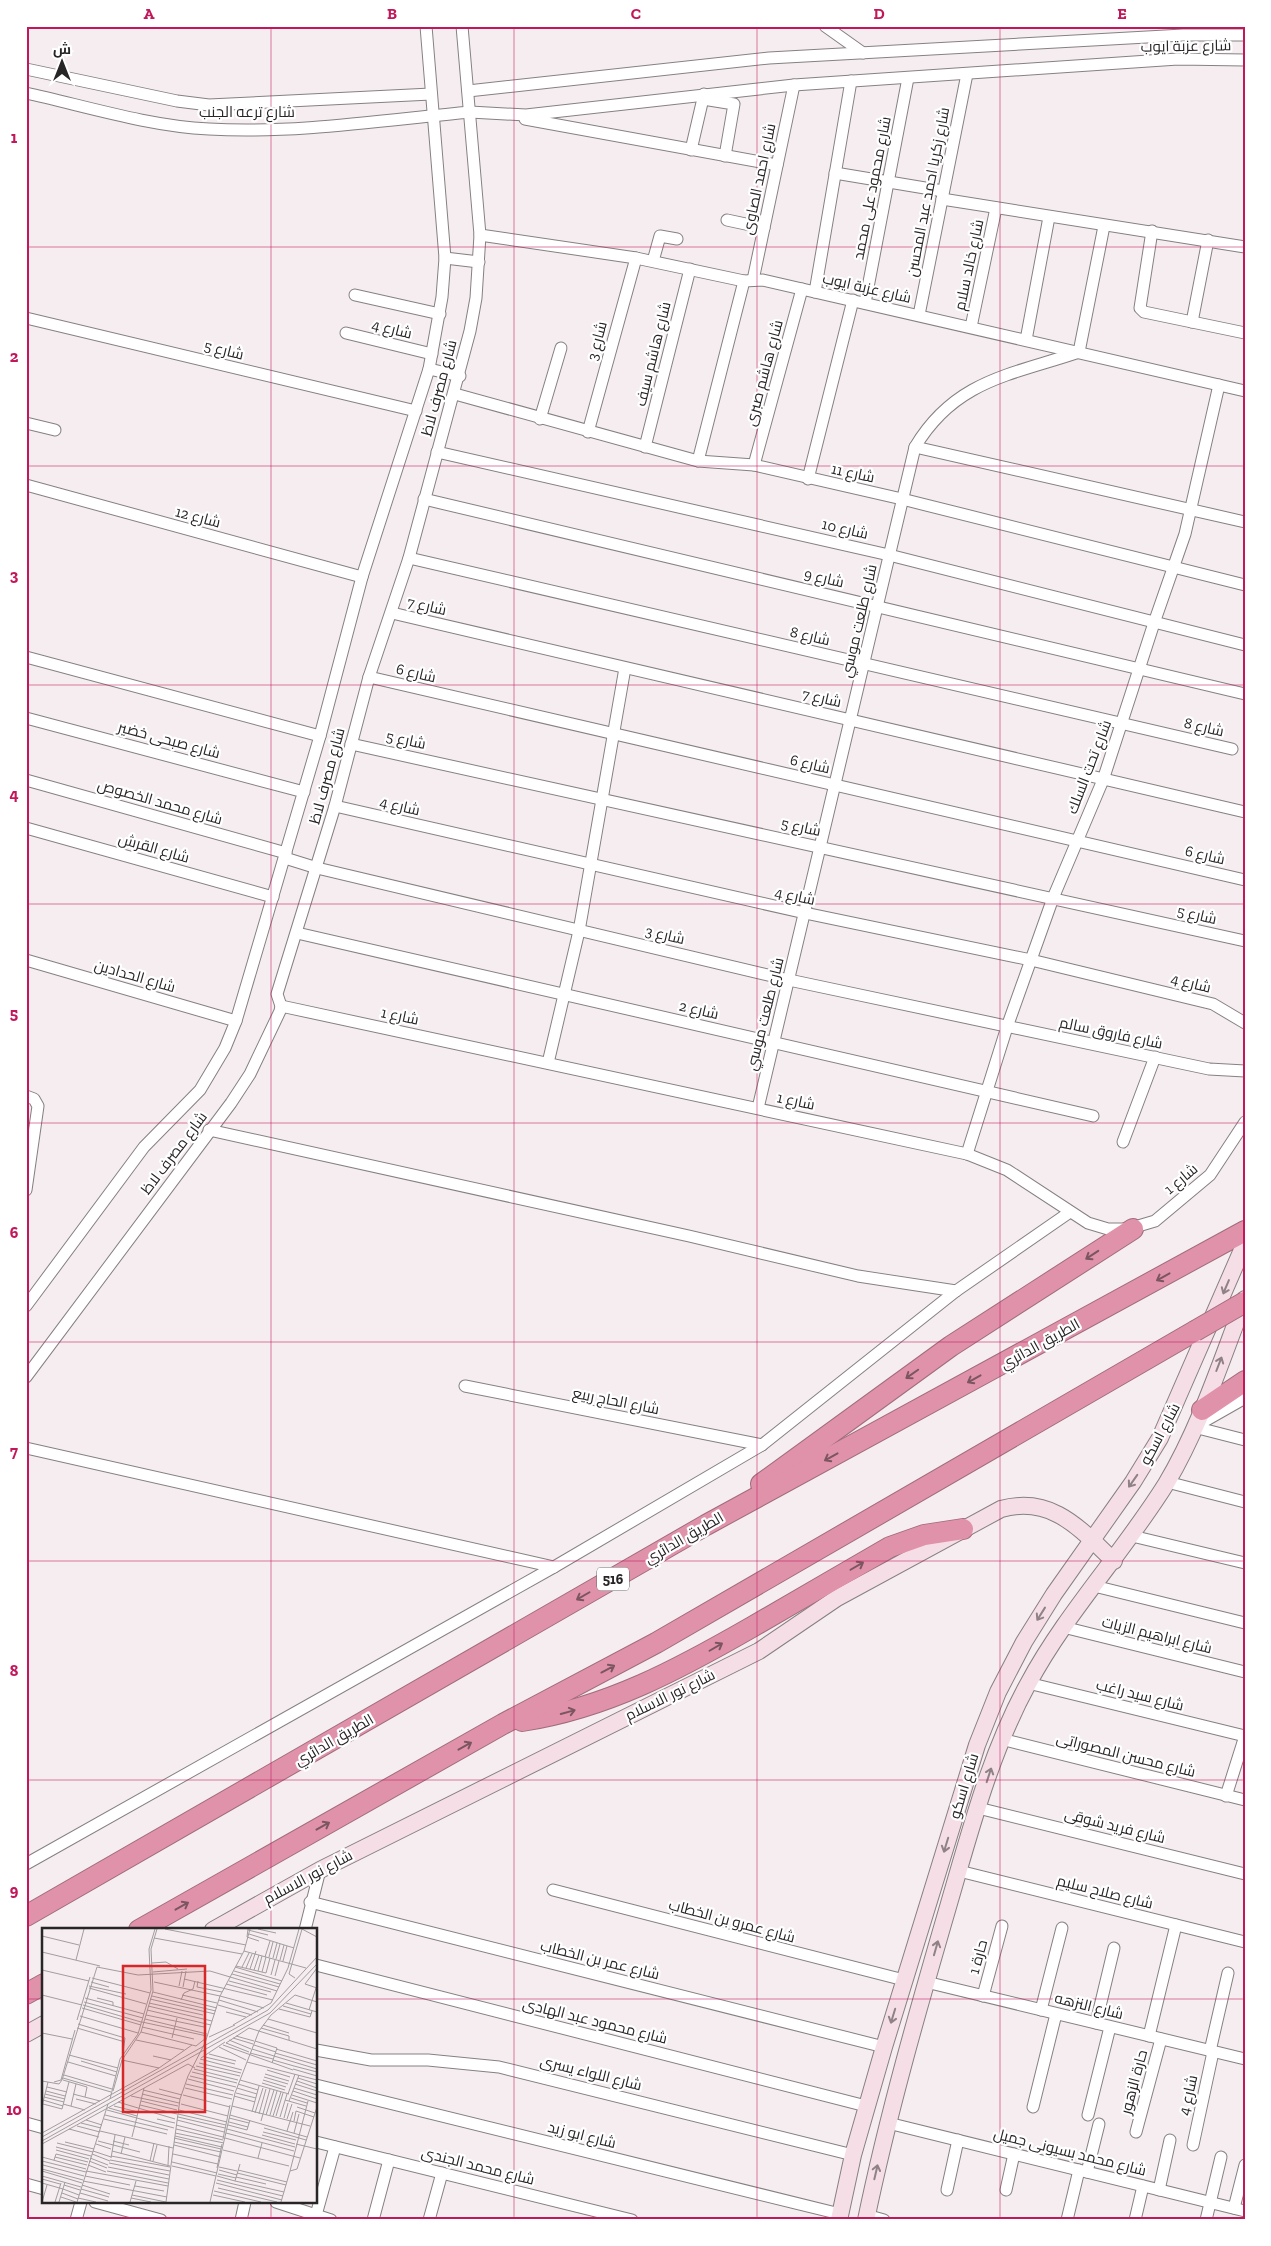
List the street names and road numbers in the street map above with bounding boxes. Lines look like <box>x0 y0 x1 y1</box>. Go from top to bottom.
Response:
street label: شارع عزبة ايوب <box>1141 36 1231 58</box>
street label: شارع ترعه الجنب <box>199 103 295 123</box>
street label: شارع زكريا احمد عبد المحسن <box>903 106 955 279</box>
street label: شارع محمود على محمد <box>849 115 897 262</box>
street label: شارع احمد الصاوى <box>738 122 782 237</box>
street label: شارع خالد سلام <box>951 218 989 313</box>
street label: شارع عزبة ايوب <box>820 269 913 309</box>
street label: شارع هاشم سيف <box>631 300 677 409</box>
street label: شارع 4 <box>370 315 414 345</box>
street label: شارع هاشم صبرى <box>741 318 789 429</box>
street label: شارع 3 <box>583 319 613 363</box>
street label: شارع 5 <box>202 336 246 366</box>
street label: شارع مصرف لاظ <box>418 338 462 439</box>
street label: شارع 11 <box>829 460 876 488</box>
street label: شارع 12 <box>173 502 223 534</box>
street label: شارع 10 <box>820 515 870 545</box>
street label: شارع طلعت موسي <box>837 563 884 680</box>
street label: شارع 9 <box>802 565 846 593</box>
street label: شارع 7 <box>405 593 448 621</box>
street label: شارع 8 <box>788 623 832 651</box>
street label: شارع 6 <box>394 660 438 688</box>
street label: شارع 7 <box>800 685 843 713</box>
street label: شارع 8 <box>1182 714 1226 742</box>
street label: شارع صبحى خضير <box>115 717 222 764</box>
street label: شارع تحت السلك <box>1063 718 1117 817</box>
street label: شارع مصرف لاظ <box>306 726 350 827</box>
street label: شارع 5 <box>384 727 428 755</box>
street label: شارع 6 <box>788 751 832 779</box>
street label: شارع محمد الخصوص <box>95 776 225 830</box>
street label: شارع 4 <box>378 793 422 821</box>
street label: شارع 5 <box>779 814 823 842</box>
street label: شارع القرش <box>116 829 192 869</box>
street label: شارع 6 <box>1183 842 1227 870</box>
street label: شارع 4 <box>773 883 817 911</box>
street label: شارع 5 <box>1175 902 1219 930</box>
street label: شارع 3 <box>643 922 686 950</box>
street label: شارع الحدادين <box>92 956 178 998</box>
street label: شارع طلعت موسي <box>742 956 791 1073</box>
street label: شارع 4 <box>1169 969 1213 999</box>
street label: شارع 2 <box>677 997 721 1025</box>
street label: شارع 1 <box>379 1003 421 1031</box>
street label: شارع فاروق سالم <box>1057 1013 1164 1055</box>
street label: شارع 1 <box>775 1088 817 1116</box>
street label: شارع مصرف لاظ <box>137 1108 213 1199</box>
street label: شارع 1 <box>1161 1160 1203 1200</box>
street label: الطريق الدائري <box>997 1315 1084 1376</box>
street label: شارع الحاج ربيع <box>571 1384 661 1420</box>
street label: شارع اسكو <box>1136 1400 1186 1469</box>
street label: الطريق الدائري <box>641 1508 728 1570</box>
road number: 516 <box>597 1568 629 1590</box>
street label: شارع ابراهيم الزيات <box>1100 1613 1214 1659</box>
street label: شارع نور الاسلام <box>622 1665 719 1726</box>
street label: شارع سيد راغب <box>1094 1675 1186 1717</box>
street label: الطريق الدائري <box>291 1710 378 1772</box>
street label: شارع محسن المصوراتى <box>1054 1729 1197 1783</box>
street label: شارع اسكو <box>946 1751 984 1821</box>
street label: شارع فريد شوقى <box>1062 1805 1167 1849</box>
street label: شارع نور الاسلام <box>260 1846 356 1910</box>
street label: شارع صلاح سليم <box>1055 1871 1155 1915</box>
street label: شارع عمرو بن الخطاب <box>666 1895 797 1948</box>
street label: شارع عمر بن الخطاب <box>538 1937 661 1985</box>
street label: حارة 1 <box>965 1938 991 1976</box>
street label: شارع النزهه <box>1052 1989 1125 2025</box>
street label: شارع محمود عبد الهادى <box>520 1994 669 2050</box>
street label: حارة الزهور <box>1116 2048 1151 2117</box>
street label: شارع اللواء يسرى <box>538 2052 644 2096</box>
street label: شارع 4 <box>1175 2073 1203 2117</box>
street label: شارع ابو زيد <box>545 2118 618 2154</box>
street label: شارع محمد بسيونى جميل <box>991 2124 1148 2182</box>
street label: شارع محمد الجندى <box>419 2143 536 2191</box>

